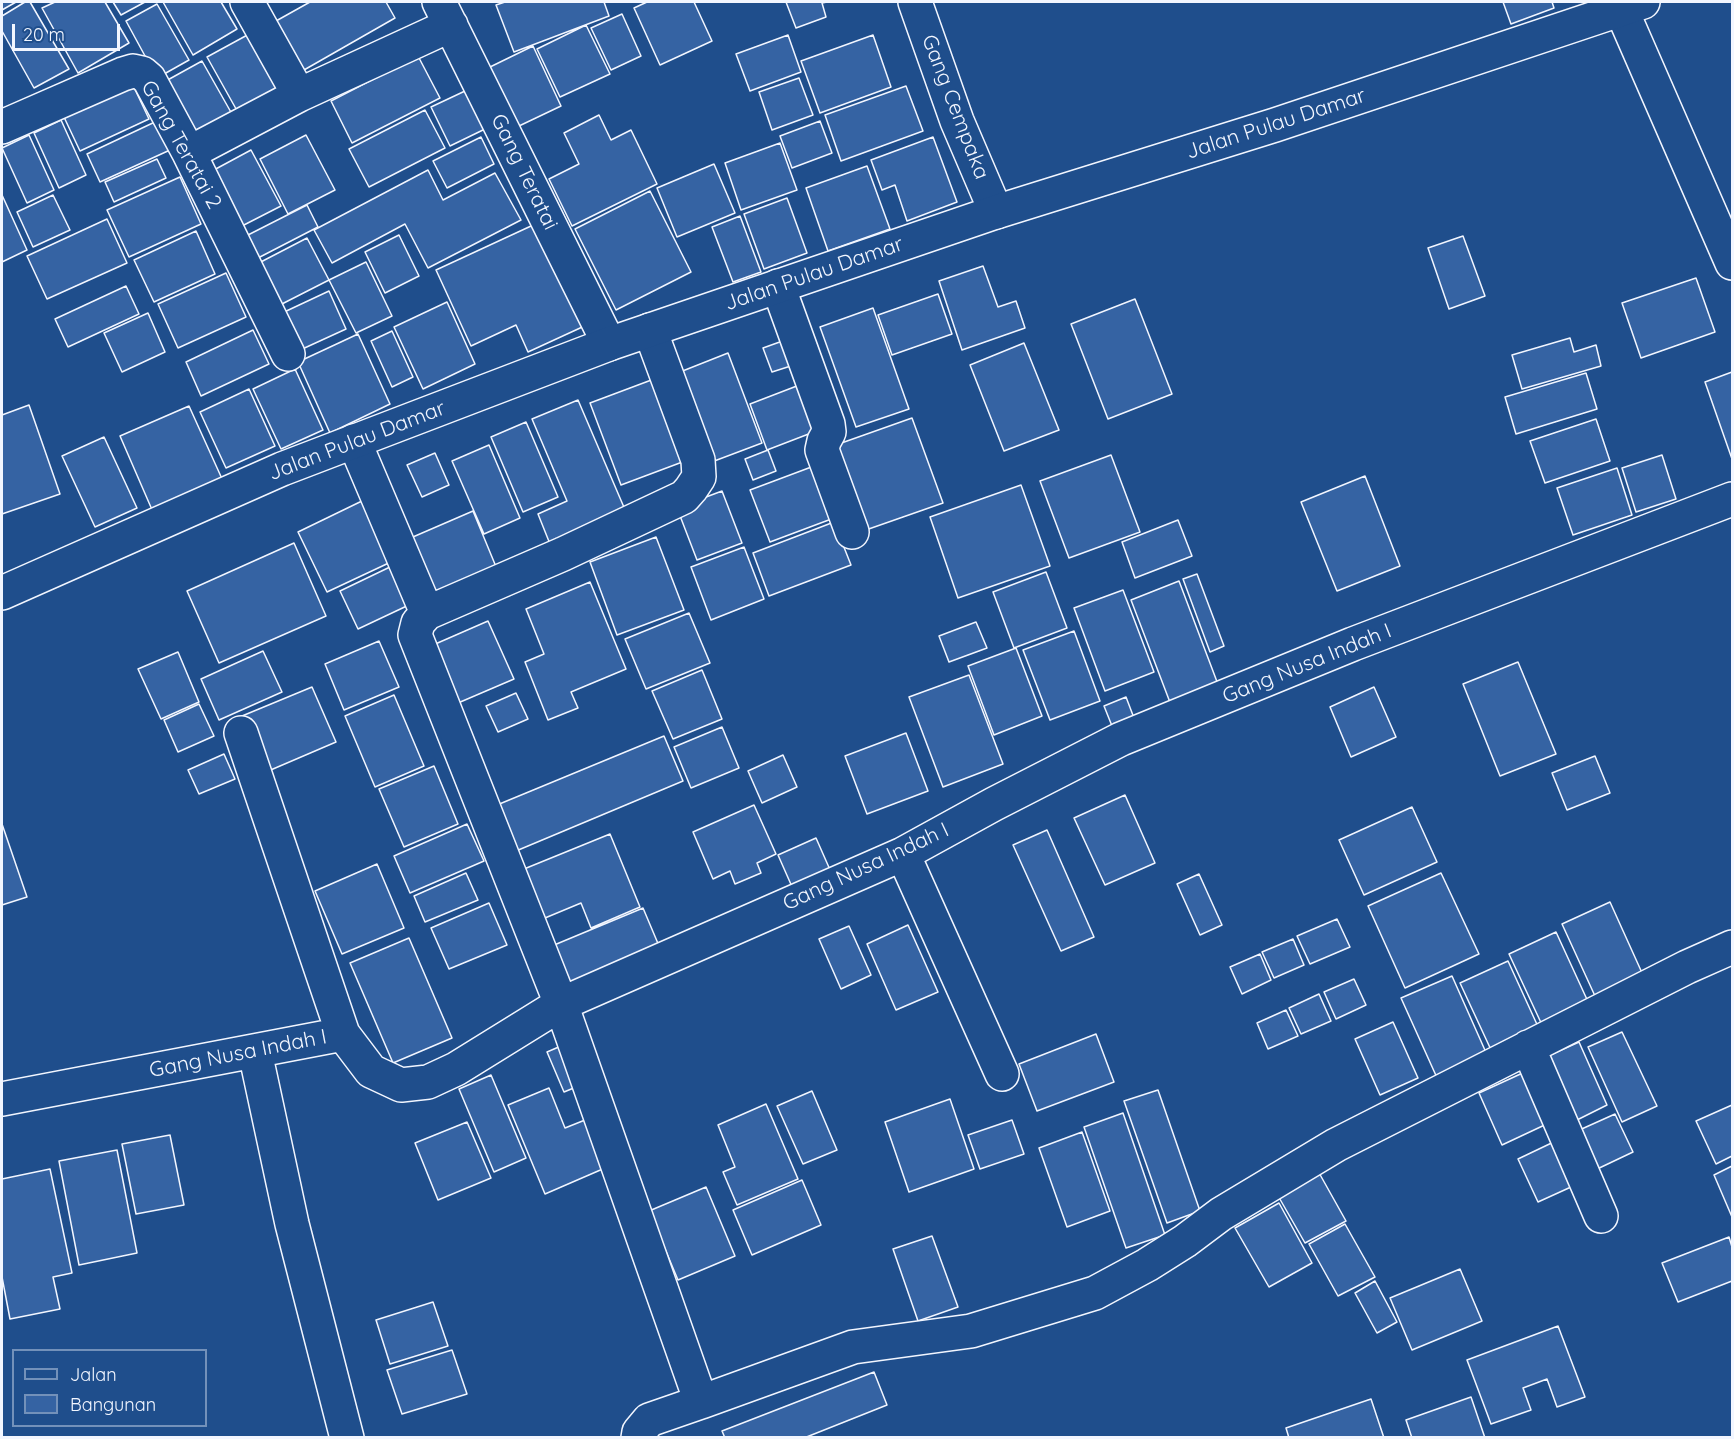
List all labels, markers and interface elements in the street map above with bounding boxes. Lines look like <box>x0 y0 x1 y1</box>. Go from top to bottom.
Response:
scale bar <box>15 12 123 50</box>
text: 20 m <box>23 23 65 46</box>
street label: Gang Cempaka <box>916 31 994 183</box>
street label: Gang Teratai 2 <box>135 76 227 214</box>
street label: Jalan Pulau Damar <box>1183 83 1369 165</box>
street label: Gang Teratai <box>485 110 563 234</box>
street label: Jalan Pulau Damar <box>721 232 907 316</box>
street label: Jalan Pulau Damar <box>265 396 449 486</box>
street label: Gang Nusa Indah I <box>1219 619 1395 709</box>
street label: Gang Nusa Indah I <box>779 818 953 916</box>
street label: Gang Nusa Indah I <box>147 1024 329 1084</box>
legend <box>12 1349 207 1427</box>
text: Jalan <box>70 1363 117 1386</box>
text: Bangunan <box>70 1393 156 1416</box>

